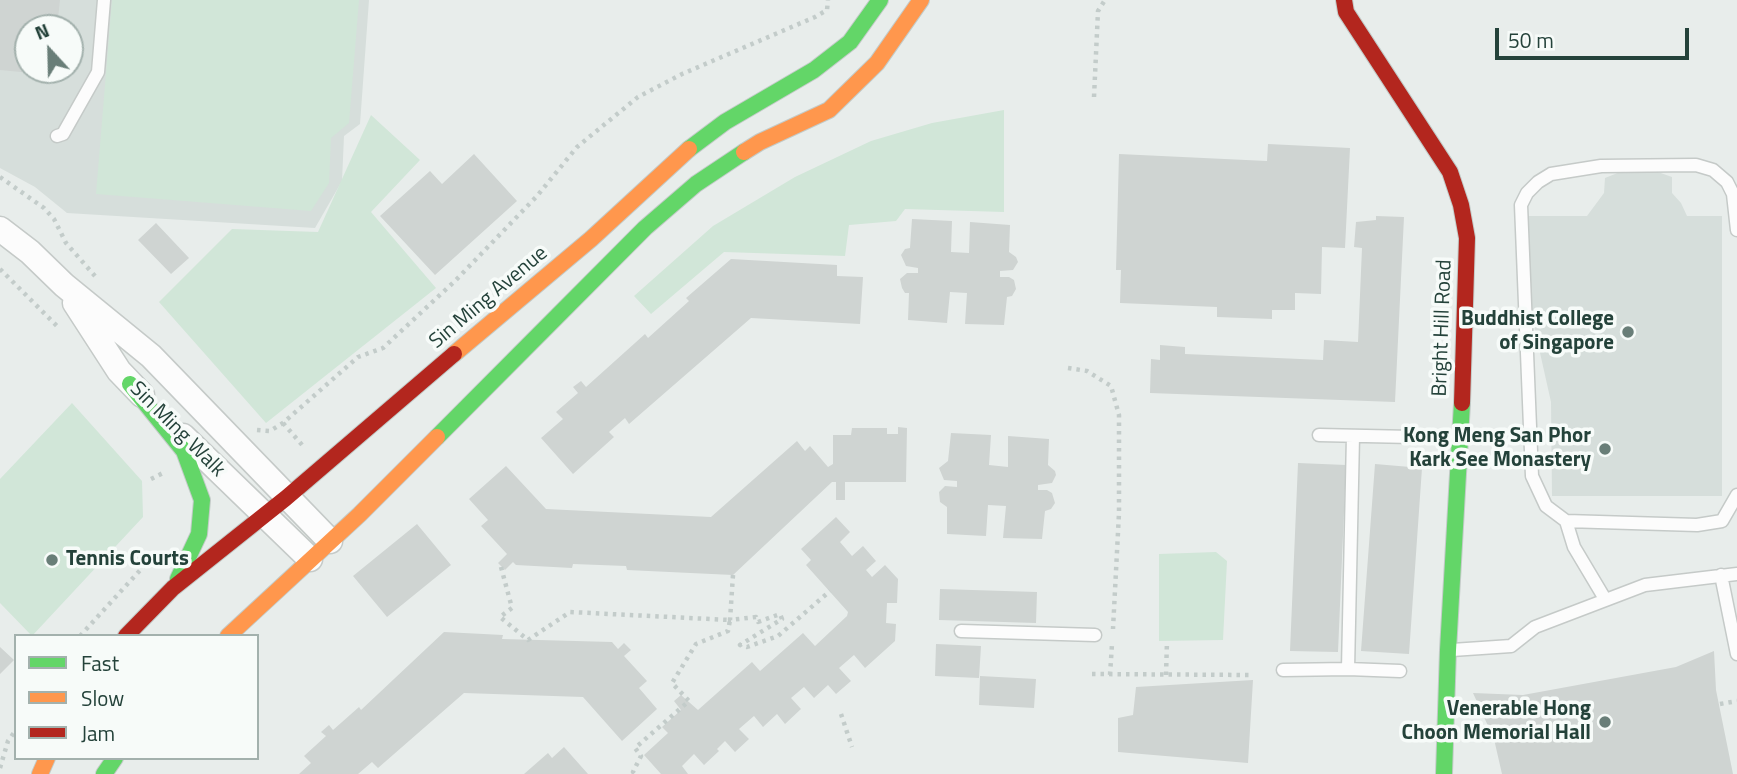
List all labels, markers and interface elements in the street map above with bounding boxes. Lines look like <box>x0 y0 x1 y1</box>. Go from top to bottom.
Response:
north arrow <box>14 14 84 84</box>
scale bar <box>1499 14 1693 58</box>
text: N <box>30 15 53 47</box>
text: 50 m <box>1508 24 1554 56</box>
street label: Sin Ming Avenue <box>425 241 553 355</box>
street label: Bright Hill Road <box>1428 259 1458 397</box>
place label: Buddhist College of Singapore <box>1461 307 1614 357</box>
marker: Buddhist College of Singapore <box>1620 324 1636 340</box>
street label: Sin Ming Walk <box>124 377 230 483</box>
place label: Kong Meng San Phor Kark See Monastery <box>1403 424 1591 474</box>
marker: Kong Meng San Phor Kark See Monastery <box>1597 441 1613 457</box>
place label: Tennis Courts <box>66 547 189 573</box>
marker: Tennis Courts <box>44 552 60 568</box>
legend <box>14 634 259 760</box>
text: Fast <box>81 647 119 679</box>
text: Slow <box>81 682 124 714</box>
place label: Venerable Hong Choon Memorial Hall <box>1401 697 1591 747</box>
marker: Venerable Hong Choon Memorial Hall <box>1597 714 1613 730</box>
text: Jam <box>81 717 115 749</box>

